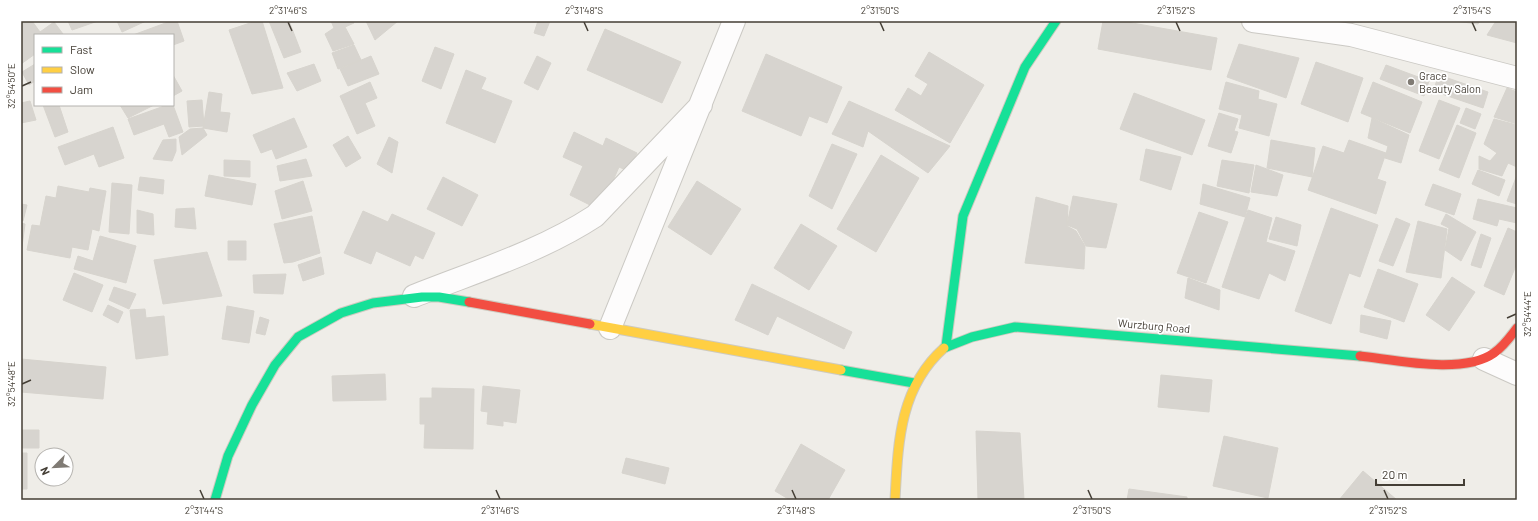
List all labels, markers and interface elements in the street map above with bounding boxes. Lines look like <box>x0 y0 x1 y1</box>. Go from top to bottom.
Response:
text: 2°31'46"S <box>269 4 307 16</box>
text: 2°31'48"S <box>565 4 603 16</box>
text: 2°31'50"S <box>861 4 899 16</box>
text: 2°31'52"S <box>1157 4 1195 16</box>
text: 2°31'54"S <box>1453 4 1491 16</box>
legend <box>34 34 174 106</box>
text: Fast <box>70 42 93 56</box>
text: Slow <box>70 62 95 76</box>
text: 32°54'50"E <box>5 63 17 109</box>
place label: Grace Beauty Salon <box>1419 69 1481 95</box>
marker: Grace Beauty Salon <box>1406 77 1416 87</box>
text: Jam <box>70 82 93 96</box>
text: 32°54'44"E <box>1521 291 1533 337</box>
street label: Wurzburg Road <box>1117 316 1191 335</box>
text: 32°54'48"E <box>5 361 17 407</box>
north arrow <box>34 447 74 487</box>
scale bar <box>1376 461 1464 487</box>
text: N <box>37 465 52 477</box>
text: 20 m <box>1382 467 1408 481</box>
text: 2°31'44"S <box>185 504 223 516</box>
text: 2°31'46"S <box>481 504 519 516</box>
text: 2°31'48"S <box>777 504 815 516</box>
text: 2°31'50"S <box>1073 504 1111 516</box>
text: 2°31'52"S <box>1369 504 1407 516</box>

